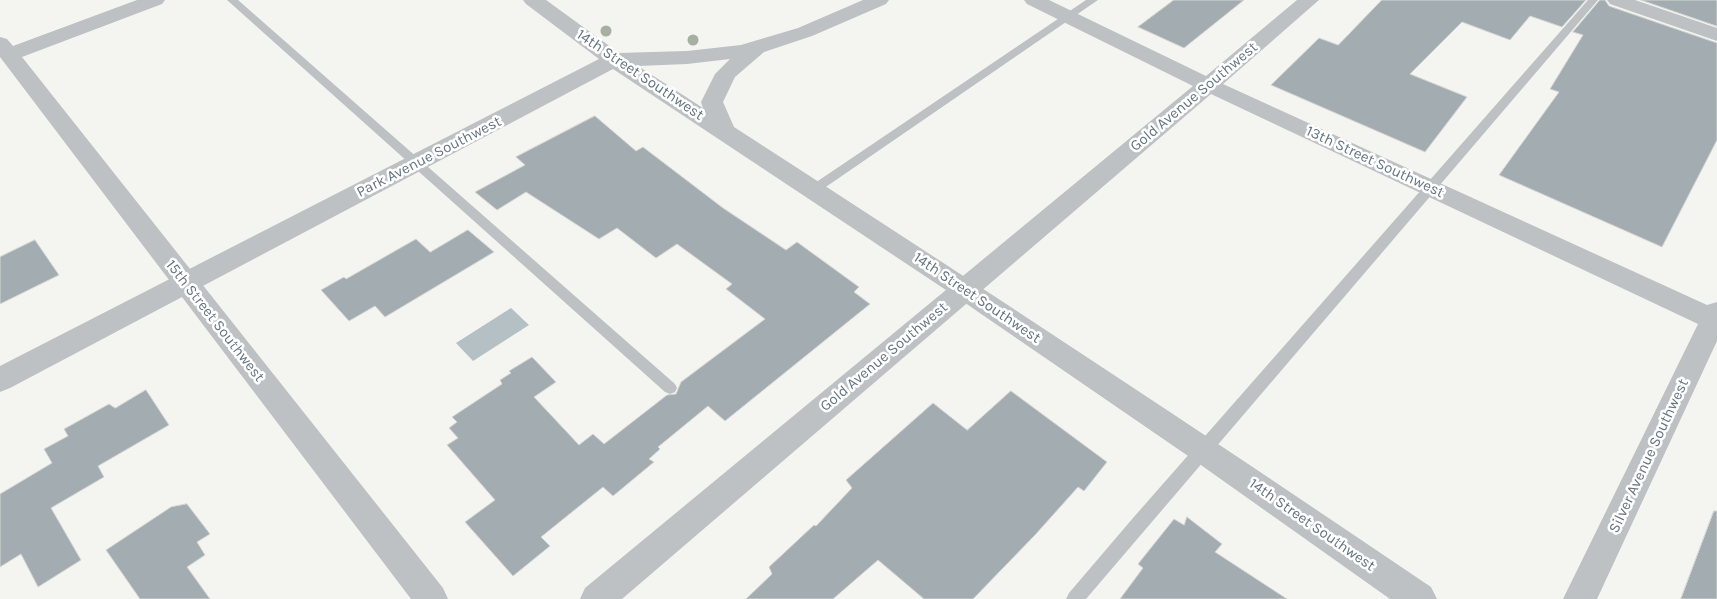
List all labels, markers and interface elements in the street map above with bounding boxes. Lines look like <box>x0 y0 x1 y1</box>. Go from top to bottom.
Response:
street label: 14th Street Southwest <box>573 26 707 124</box>
street label: Gold Avenue Southwest <box>1127 39 1261 155</box>
street label: Park Avenue Southwest <box>354 113 504 201</box>
street label: 13th Street Southwest <box>1303 122 1447 202</box>
street label: 14th Street Southwest <box>910 249 1044 347</box>
street label: 15th Street Southwest <box>162 257 268 385</box>
street label: Gold Avenue Southwest <box>817 299 951 415</box>
street label: Silver Avenue Southwest <box>1605 376 1693 536</box>
street label: 14th Street Southwest <box>1246 475 1378 575</box>

